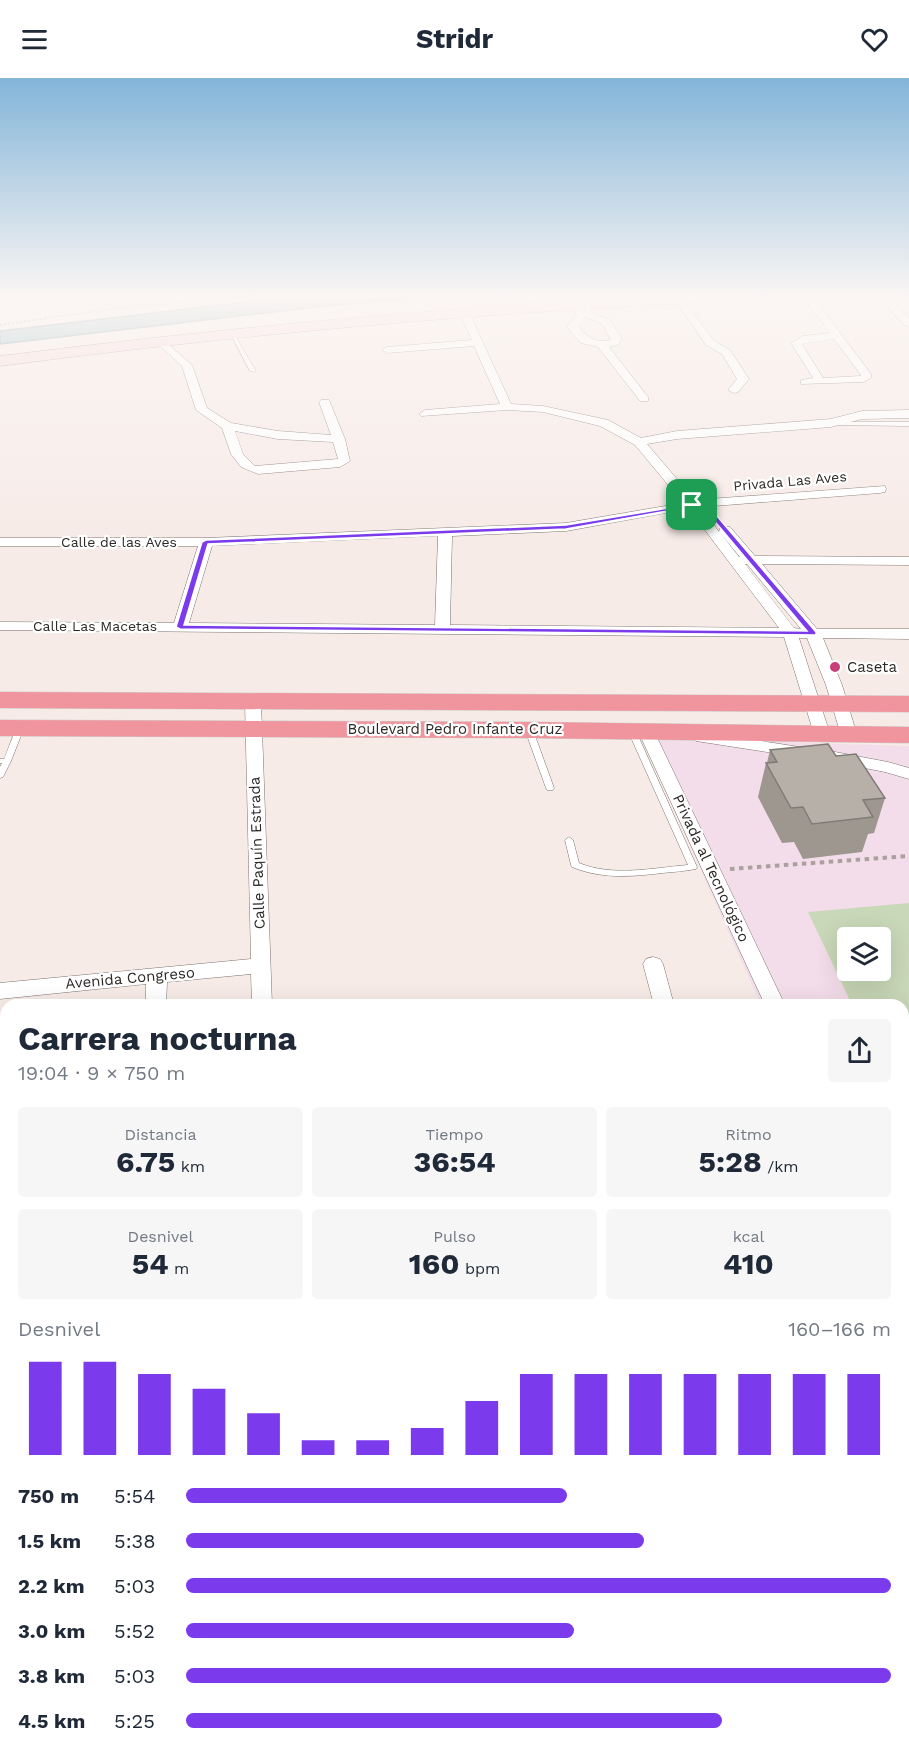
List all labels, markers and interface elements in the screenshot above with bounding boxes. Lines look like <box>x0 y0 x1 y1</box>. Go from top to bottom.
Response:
icon: menu <box>18 23 51 56</box>
text: Stridr <box>416 23 493 55</box>
icon: heart <box>858 23 891 56</box>
street label: Privada Las Aves <box>733 468 847 494</box>
pin <box>666 479 717 530</box>
icon: arrive <box>675 488 708 521</box>
street label: Calle de las Aves <box>61 534 177 550</box>
street label: Calle Las Macetas <box>33 618 157 634</box>
place label: Caseta <box>847 658 897 676</box>
marker: Caseta <box>828 660 842 674</box>
street label: Boulevard Pedro Infante Cruz <box>347 720 563 738</box>
street label: Calle Paquín Estrada <box>245 776 269 930</box>
street label: Privada al Tecnológico <box>669 791 753 945</box>
map controls <box>837 927 891 981</box>
button: layers <box>837 927 891 981</box>
street label: Avenida Congreso <box>65 963 195 993</box>
text: Carrera nocturna <box>18 1019 297 1058</box>
button: share <box>828 1019 891 1082</box>
text: 19:04 · 9 × 750 m <box>18 1061 185 1085</box>
text: Distancia <box>124 1125 197 1144</box>
text: Tiempo <box>426 1125 483 1144</box>
text: Ritmo <box>725 1125 772 1144</box>
text: 6.75 <box>116 1144 175 1179</box>
text: 36:54 <box>413 1144 496 1179</box>
text: 5:28 <box>698 1144 762 1179</box>
text: km <box>175 1157 205 1176</box>
text: /km <box>762 1157 799 1176</box>
text: Desnivel <box>128 1227 193 1246</box>
text: Pulso <box>433 1227 476 1246</box>
text: kcal <box>733 1227 764 1246</box>
text: 54 <box>132 1246 169 1281</box>
text: 160 <box>409 1246 459 1281</box>
text: 410 <box>723 1246 774 1281</box>
text: m <box>169 1259 189 1278</box>
text: bpm <box>459 1259 500 1278</box>
text: Desnivel <box>18 1317 100 1341</box>
text: 160–166 m <box>788 1317 891 1341</box>
text: 750 m <box>18 1484 79 1508</box>
text: 5:54 <box>114 1484 155 1508</box>
text: 1.5 km <box>18 1529 81 1553</box>
text: 5:38 <box>114 1529 156 1553</box>
text: 2.2 km <box>18 1574 85 1598</box>
text: 5:03 <box>114 1574 155 1598</box>
text: 3.0 km <box>18 1619 85 1643</box>
text: 5:52 <box>114 1619 155 1643</box>
text: 3.8 km <box>18 1664 85 1688</box>
text: 5:03 <box>114 1664 155 1688</box>
text: 4.5 km <box>18 1709 85 1733</box>
text: 5:25 <box>114 1709 155 1733</box>

